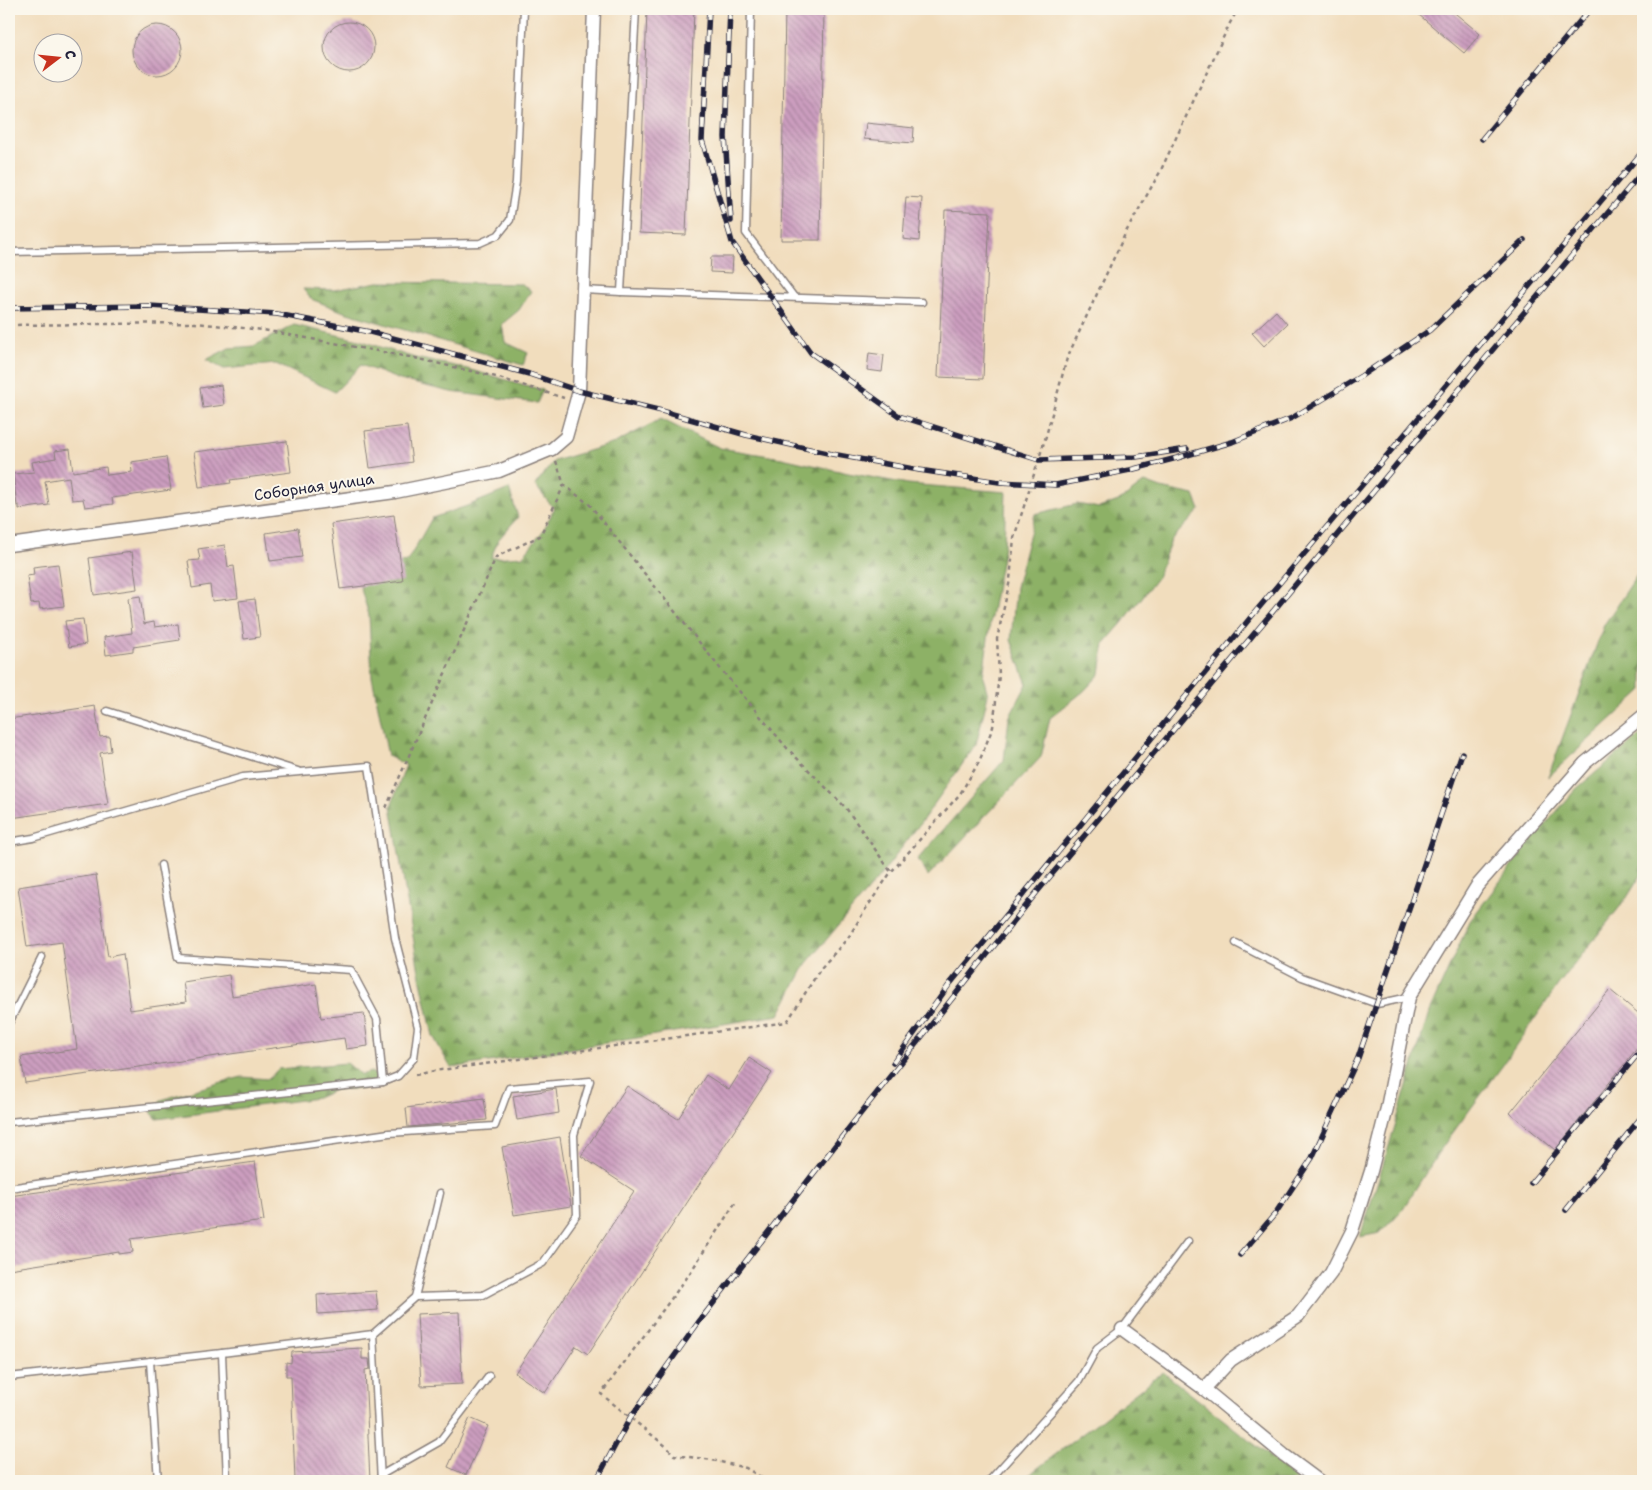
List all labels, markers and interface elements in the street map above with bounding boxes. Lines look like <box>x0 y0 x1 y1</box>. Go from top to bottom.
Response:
north arrow <box>32 32 82 82</box>
text: С <box>61 48 80 61</box>
street label: Соборная улица <box>253 469 376 505</box>

